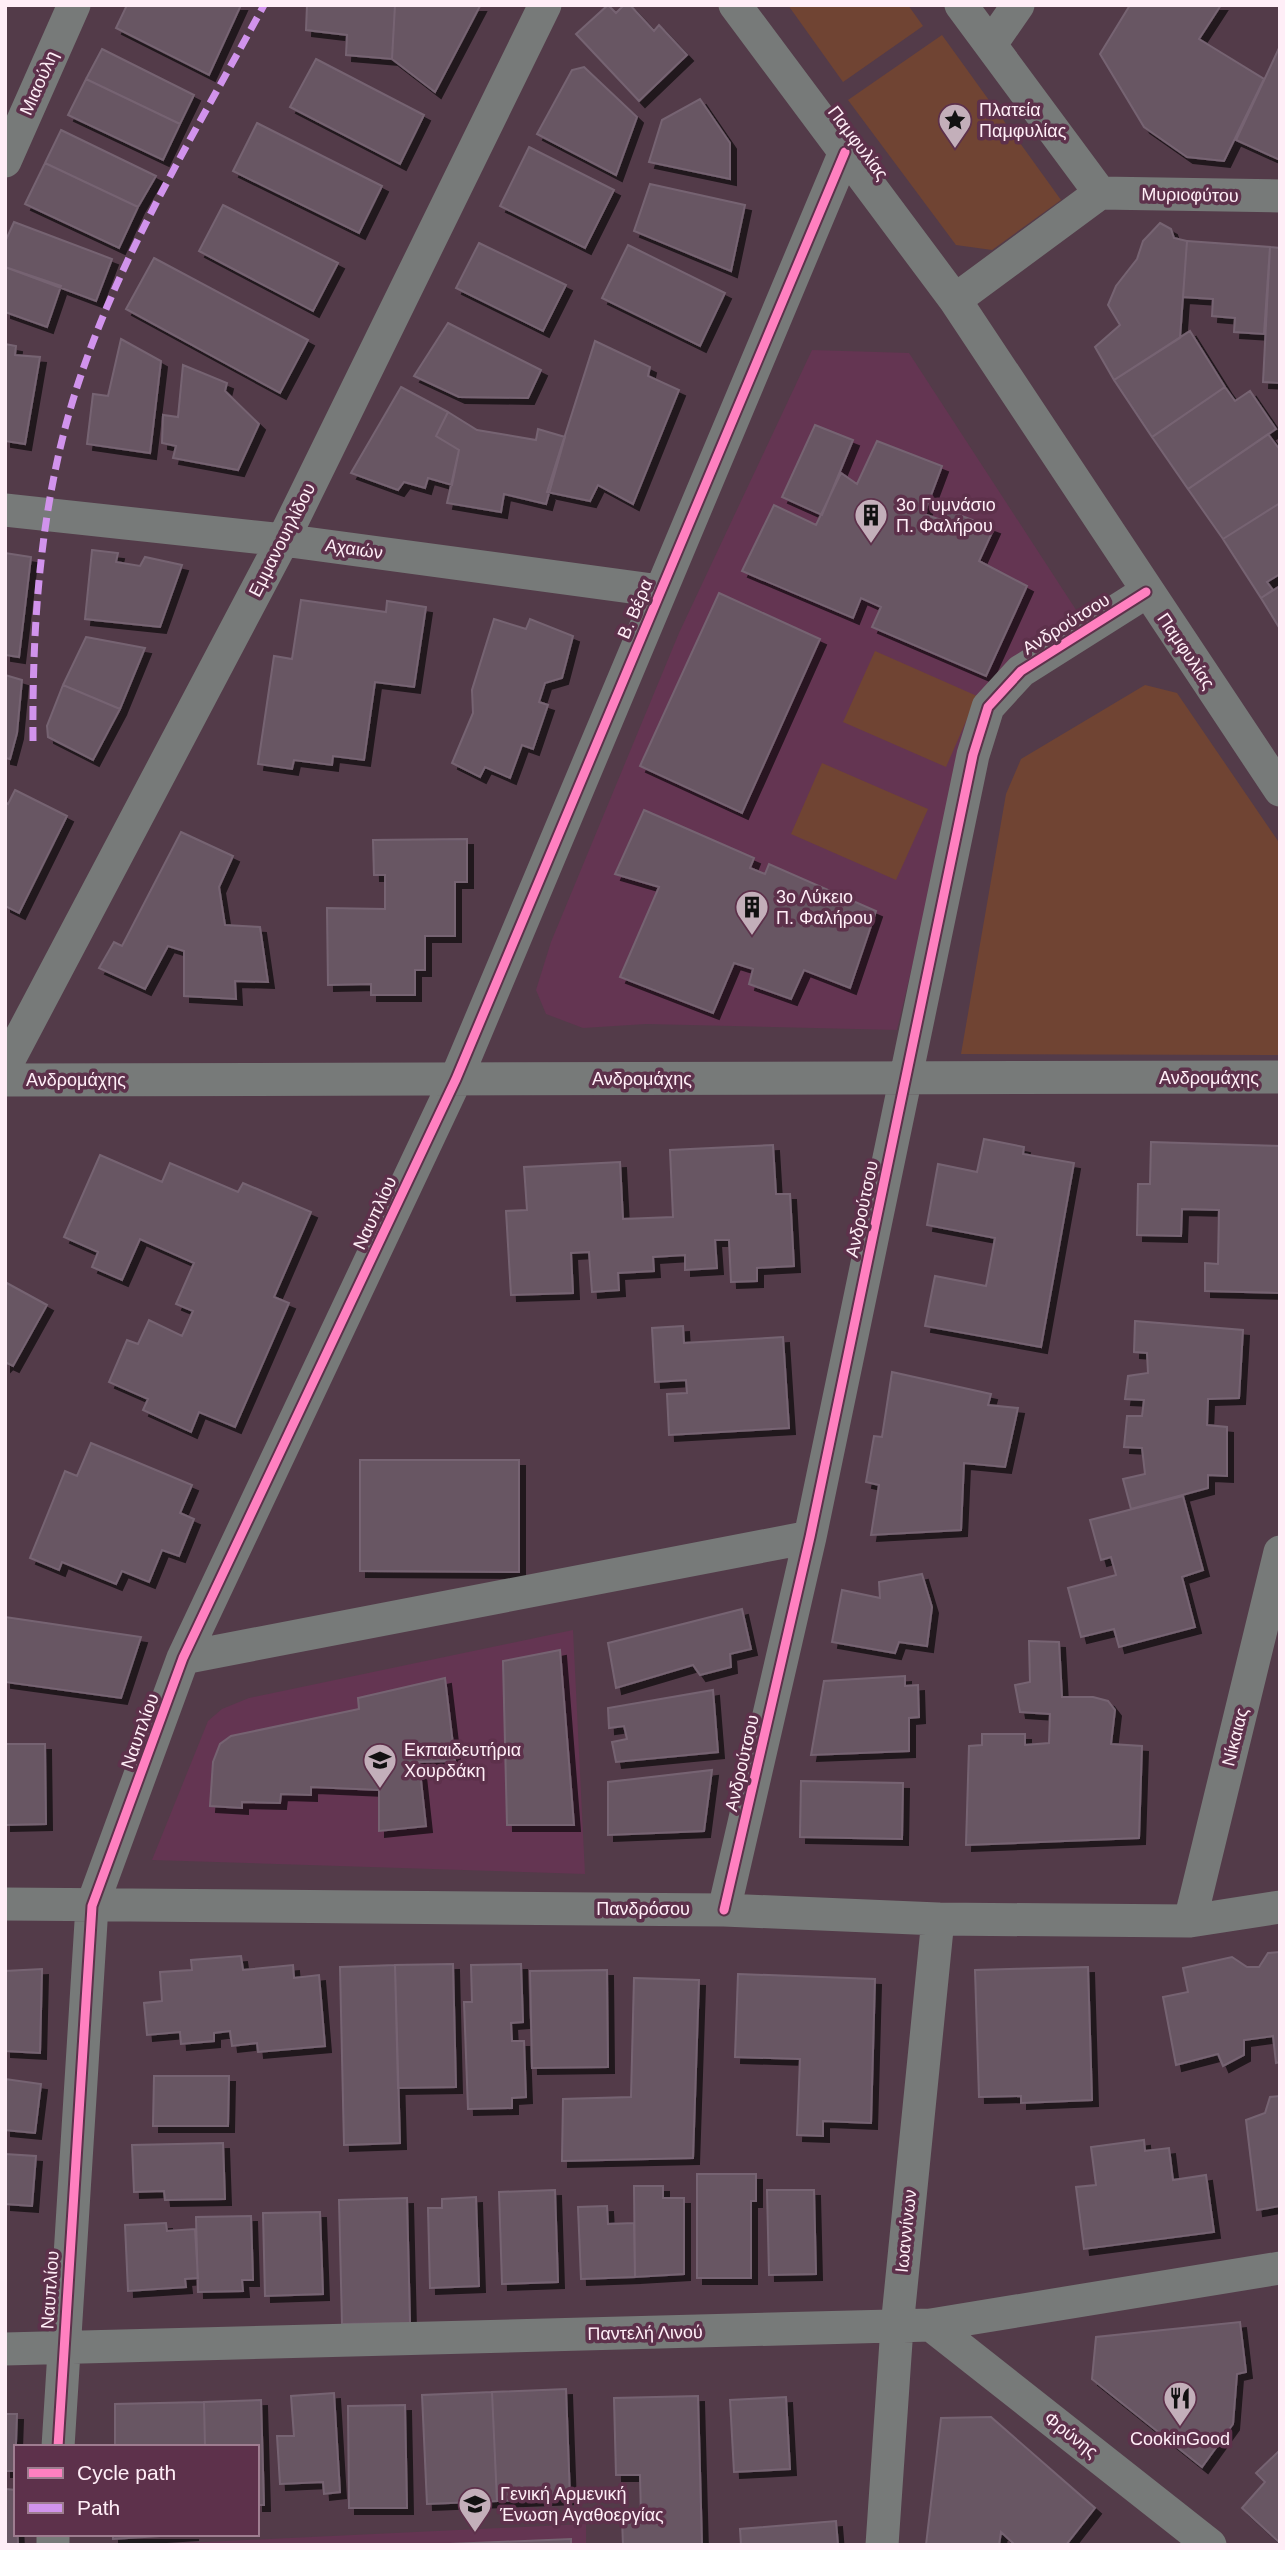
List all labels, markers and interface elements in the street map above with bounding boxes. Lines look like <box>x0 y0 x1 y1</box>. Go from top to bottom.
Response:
street label: Μιαούλη <box>16 48 62 118</box>
place label: Πλατεία Παμφυλίας <box>979 100 1067 141</box>
place icon: Πλατεία Παμφυλίας <box>936 101 974 150</box>
street label: Παμφυλίας <box>824 102 892 184</box>
street label: Μυριοφύτου <box>1141 184 1239 206</box>
street label: Εμμανουηλίδου <box>245 480 319 600</box>
place label: 3ο Γυμνάσιο Π. Φαλήρου <box>896 495 996 536</box>
building icon: 3ο Γυμνάσιο Π. Φαλήρου <box>852 496 890 545</box>
street label: Αχαιών <box>324 535 384 563</box>
street label: Β. Βέρα <box>614 576 656 642</box>
street label: Ανδρούτσου <box>1019 589 1113 659</box>
street label: Παμφυλίας <box>1153 609 1219 693</box>
place label: 3ο Λύκειο Π. Φαλήρου <box>776 887 873 928</box>
building icon: 3ο Λύκειο Π. Φαλήρου <box>733 888 771 937</box>
street label: Ανδρομάχης <box>1159 1068 1259 1088</box>
street label: Ανδρομάχης <box>592 1069 692 1089</box>
street label: Ανδρομάχης <box>26 1070 126 1090</box>
street label: Ανδρούτσου <box>842 1159 882 1259</box>
street label: Ναυπλίου <box>349 1173 401 1253</box>
street label: Ναυπλίου <box>117 1691 163 1771</box>
street label: Νίκαιας <box>1218 1706 1252 1768</box>
street label: Ανδρούτσου <box>721 1713 763 1813</box>
place label: Εκπαιδευτήρια Χουρδάκη <box>404 1740 521 1781</box>
school or university icon: Εκπαιδευτήρια Χουρδάκη <box>361 1741 399 1790</box>
street label: Πανδρόσου <box>596 1899 690 1919</box>
street label: Ιωαννίνων <box>892 2188 920 2274</box>
street label: Ναυπλίου <box>37 2250 63 2330</box>
street label: Παντελή Λινού <box>587 2322 703 2344</box>
restaurant icon: CookinGood <box>1161 2379 1199 2428</box>
street label: Φρύνης <box>1040 2408 1102 2462</box>
place label: CookinGood <box>1130 2429 1230 2449</box>
legend <box>14 2445 259 2536</box>
text: Cycle path <box>77 2461 176 2484</box>
place label: Γενική Αρμενική Ένωση Αγαθοεργίας <box>499 2484 664 2525</box>
school or university icon: Γενική Αρμενική Ένωση Αγαθοεργίας <box>456 2485 494 2534</box>
text: Path <box>77 2496 120 2519</box>

